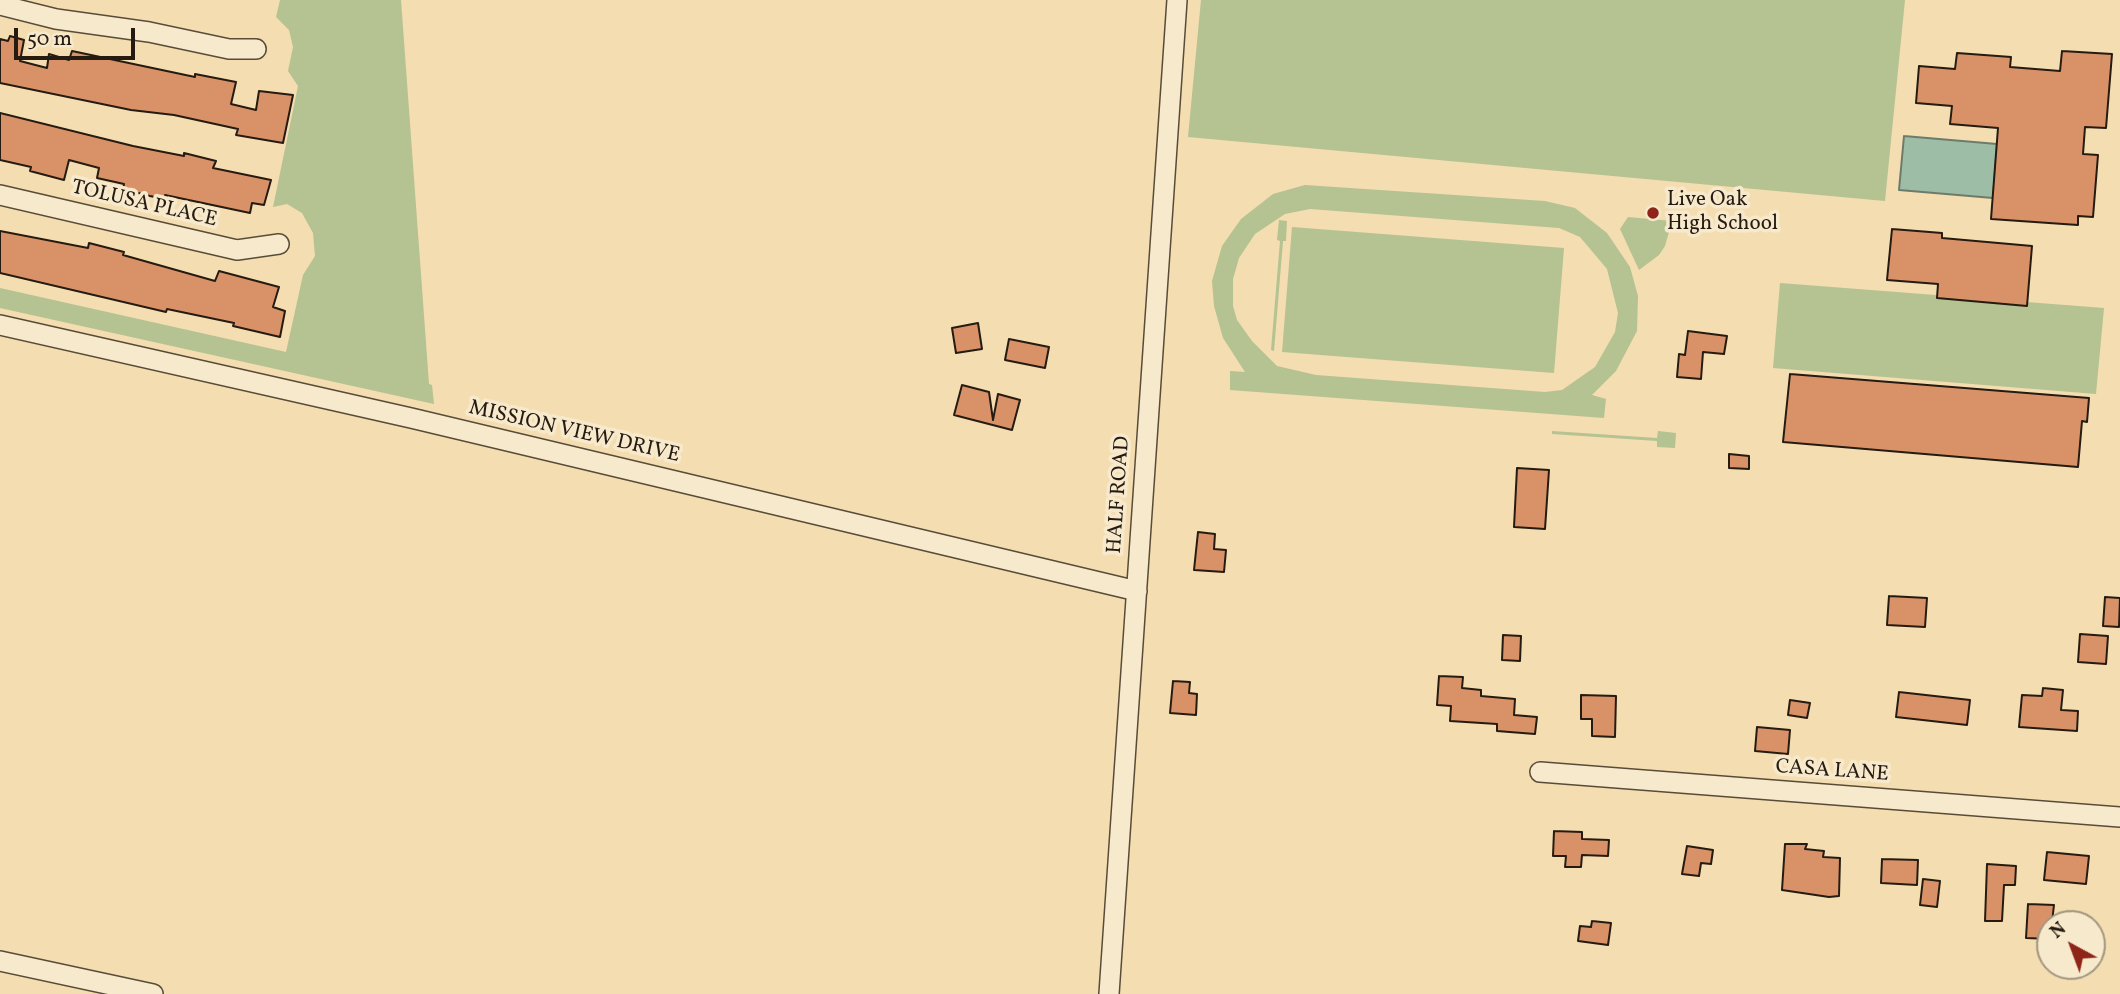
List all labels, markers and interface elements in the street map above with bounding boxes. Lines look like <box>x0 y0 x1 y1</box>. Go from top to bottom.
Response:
scale bar <box>18 14 138 58</box>
text: 50 m <box>27 25 72 54</box>
street label: TOLUSA PLACE <box>69 176 219 234</box>
place label: Live Oak High School <box>1667 188 1778 238</box>
marker: Live Oak High School <box>1645 205 1661 221</box>
street label: MISSION VIEW DRIVE <box>466 396 682 470</box>
street label: HALF ROAD <box>1103 435 1137 555</box>
street label: CASA LANE <box>1775 755 1889 789</box>
north arrow <box>2036 910 2106 980</box>
text: N <box>2045 916 2072 945</box>

